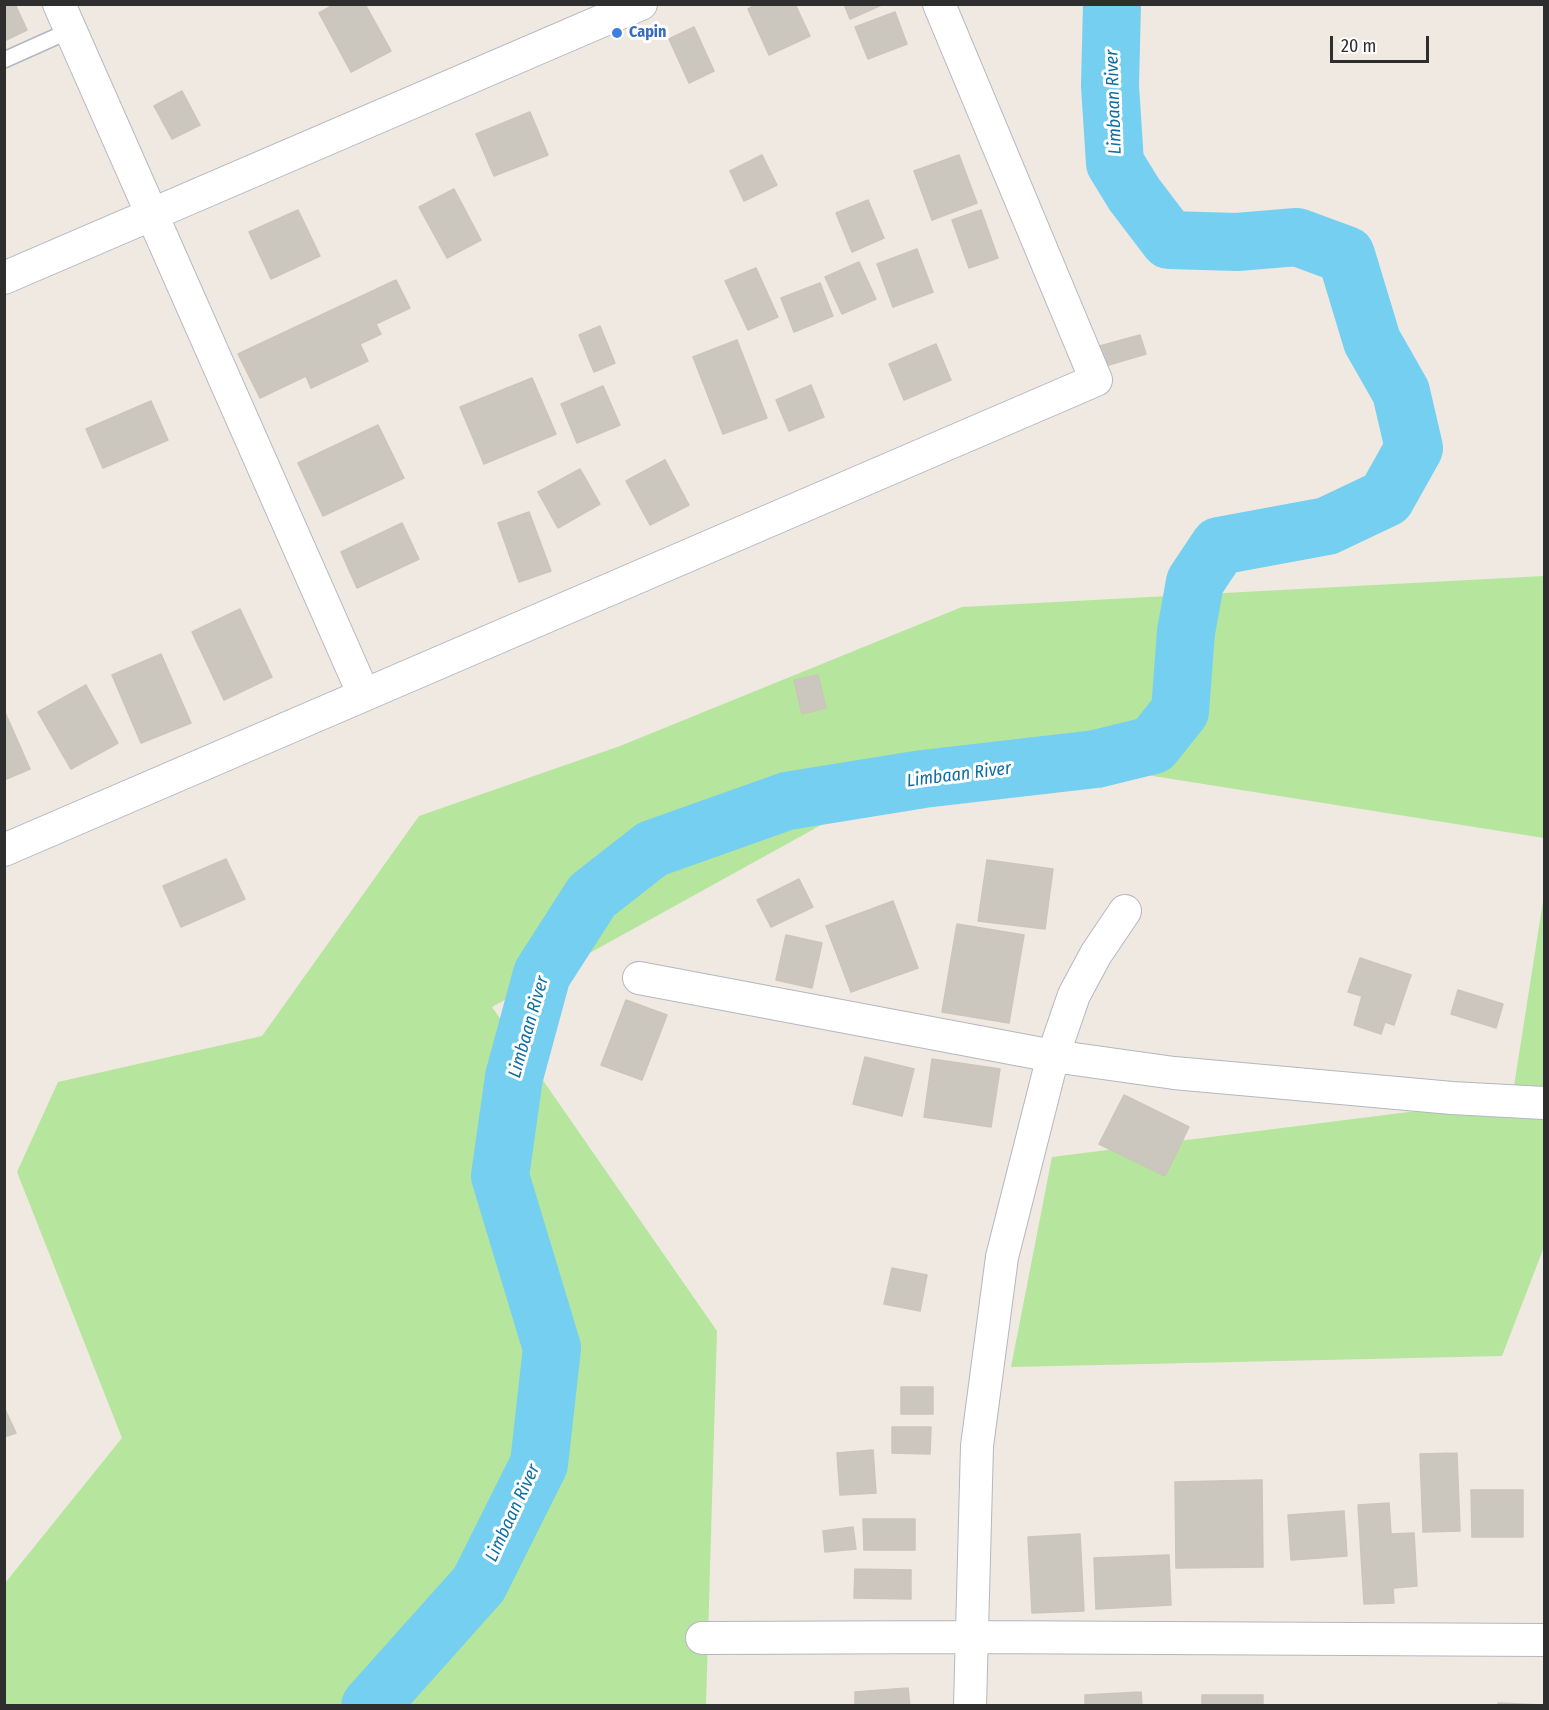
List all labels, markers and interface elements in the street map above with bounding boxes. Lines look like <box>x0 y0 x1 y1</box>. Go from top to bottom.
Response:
place label: Capin <box>629 23 666 43</box>
scale bar <box>1333 24 1432 62</box>
marker: Capin <box>610 26 624 40</box>
text: 20 m <box>1341 35 1376 57</box>
water label: Limbaan River <box>1101 49 1127 155</box>
water label: Limbaan River <box>906 758 1012 792</box>
water label: Limbaan River <box>504 974 554 1080</box>
water label: Limbaan River <box>481 1461 545 1565</box>

